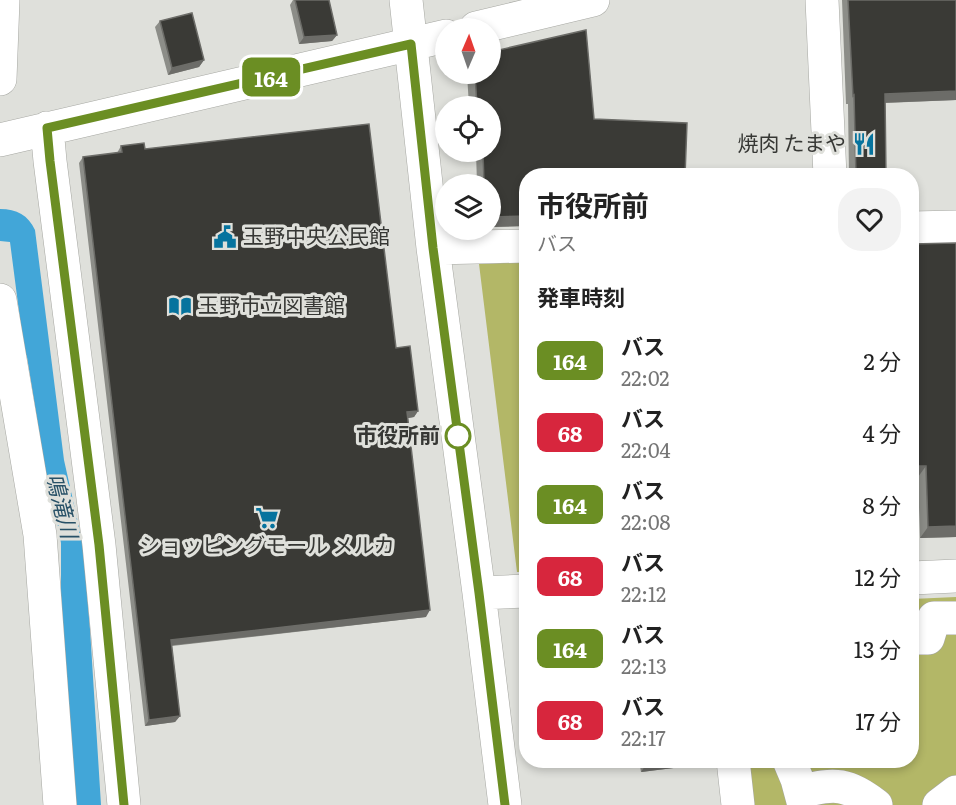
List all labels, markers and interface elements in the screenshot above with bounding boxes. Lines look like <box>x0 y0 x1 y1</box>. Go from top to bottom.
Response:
north arrow <box>435 18 501 84</box>
map controls <box>435 18 501 240</box>
line badge: 164 <box>236 58 306 97</box>
text: 164 <box>254 62 288 93</box>
button: locate <box>435 96 501 162</box>
place label: 焼肉 たまや <box>737 126 846 157</box>
restaurant icon: 焼肉 たまや <box>851 131 877 157</box>
button: layers <box>435 174 501 240</box>
text: 市役所前 <box>537 183 649 225</box>
button: heart <box>838 188 901 251</box>
place label: 玉野中央公民館 <box>243 219 390 250</box>
public building icon: 玉野中央公民館 <box>212 224 238 250</box>
text: バス <box>537 227 577 257</box>
text: 発車時刻 <box>537 280 625 313</box>
place label: 玉野市立図書館 <box>198 288 345 319</box>
library icon: 玉野市立図書館 <box>167 293 193 319</box>
text: バス <box>621 329 665 362</box>
text: 2 分 <box>863 344 901 377</box>
text: 164 <box>553 345 587 376</box>
text: 22:02 <box>621 362 669 392</box>
text: バス <box>621 401 665 434</box>
text: 4 分 <box>862 416 901 449</box>
text: 68 <box>558 417 582 448</box>
place label: 市役所前 <box>356 418 440 449</box>
marker: 市役所前 <box>445 423 471 449</box>
text: 22:04 <box>621 434 671 464</box>
water label: 鳴滝川 <box>39 470 88 544</box>
text: バス <box>621 473 665 506</box>
text: 8 分 <box>862 488 901 521</box>
text: 164 <box>553 489 587 520</box>
supermarket icon: ショッピングモール メルカ <box>254 505 280 531</box>
text: 22:08 <box>621 506 671 536</box>
place label: ショッピングモール メルカ <box>139 528 395 559</box>
text: バス <box>621 545 665 578</box>
text: 12 分 <box>854 560 901 593</box>
text: 68 <box>558 561 582 592</box>
text: 22:12 <box>621 578 666 608</box>
text: バス <box>621 617 665 650</box>
text: 13 分 <box>854 632 901 665</box>
text: 164 <box>553 633 587 664</box>
text: 22:13 <box>621 650 667 680</box>
text: バス <box>621 689 665 722</box>
text: 17 分 <box>855 704 901 737</box>
text: 68 <box>558 705 582 736</box>
text: 22:17 <box>621 722 666 752</box>

